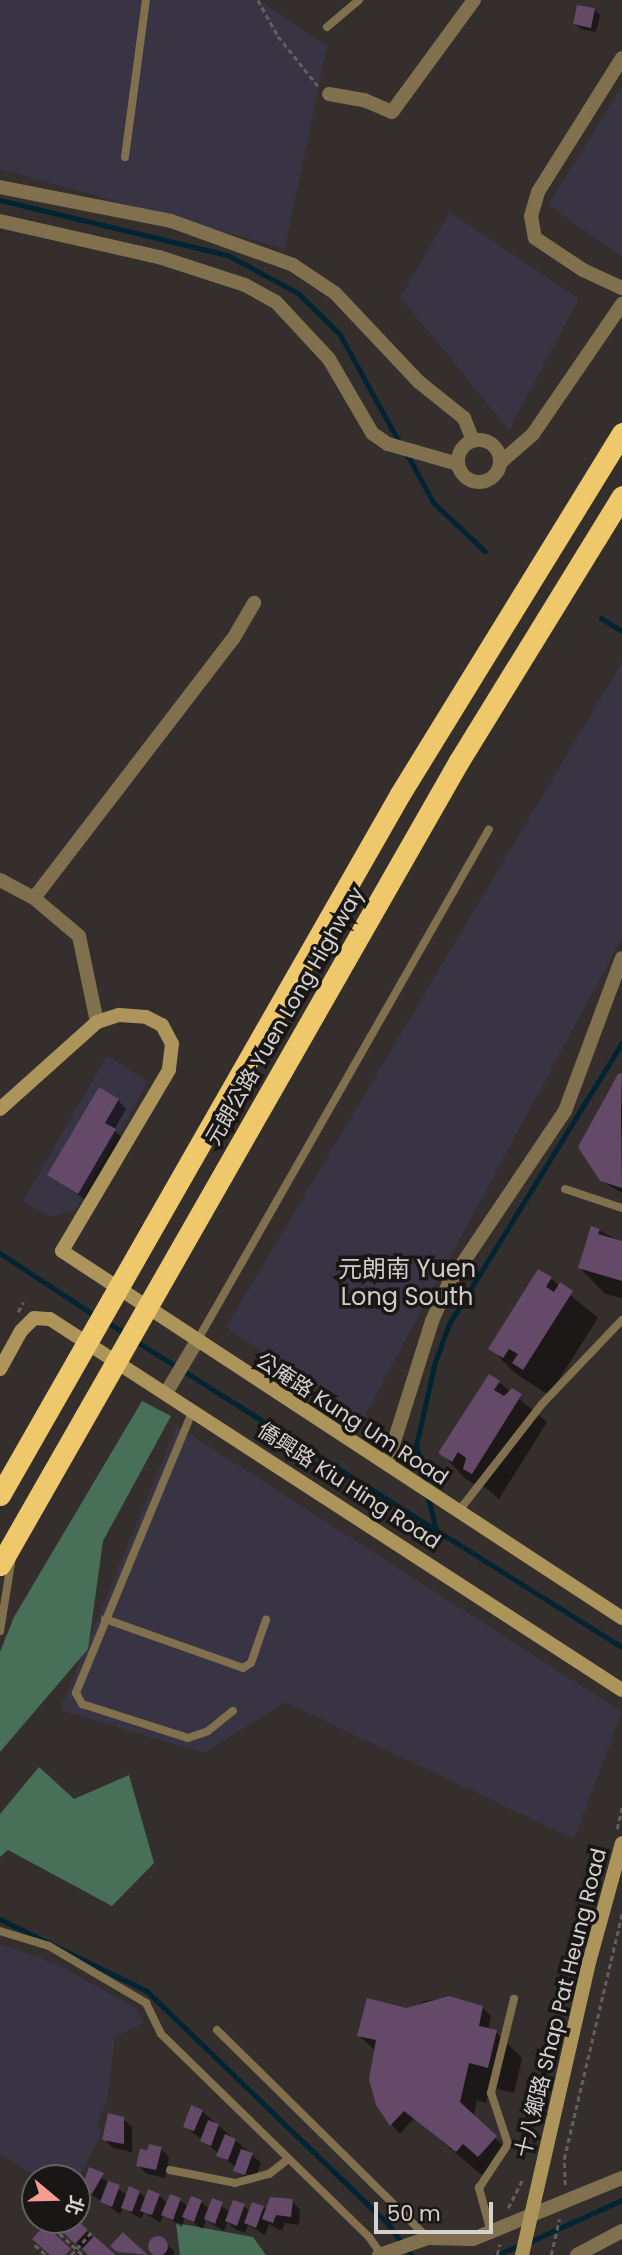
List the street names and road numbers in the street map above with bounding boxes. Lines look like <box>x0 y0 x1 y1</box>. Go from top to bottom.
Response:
street label: 元朗公路 Yuen Long Highway <box>201 883 369 1149</box>
street label: 公庵路 Kung Um Road <box>251 1347 453 1491</box>
street label: 僑興路 Kiu Hing Road <box>253 1417 445 1555</box>
street label: 十八鄉路 Shap Pat Heung Road <box>510 1846 612 2160</box>

